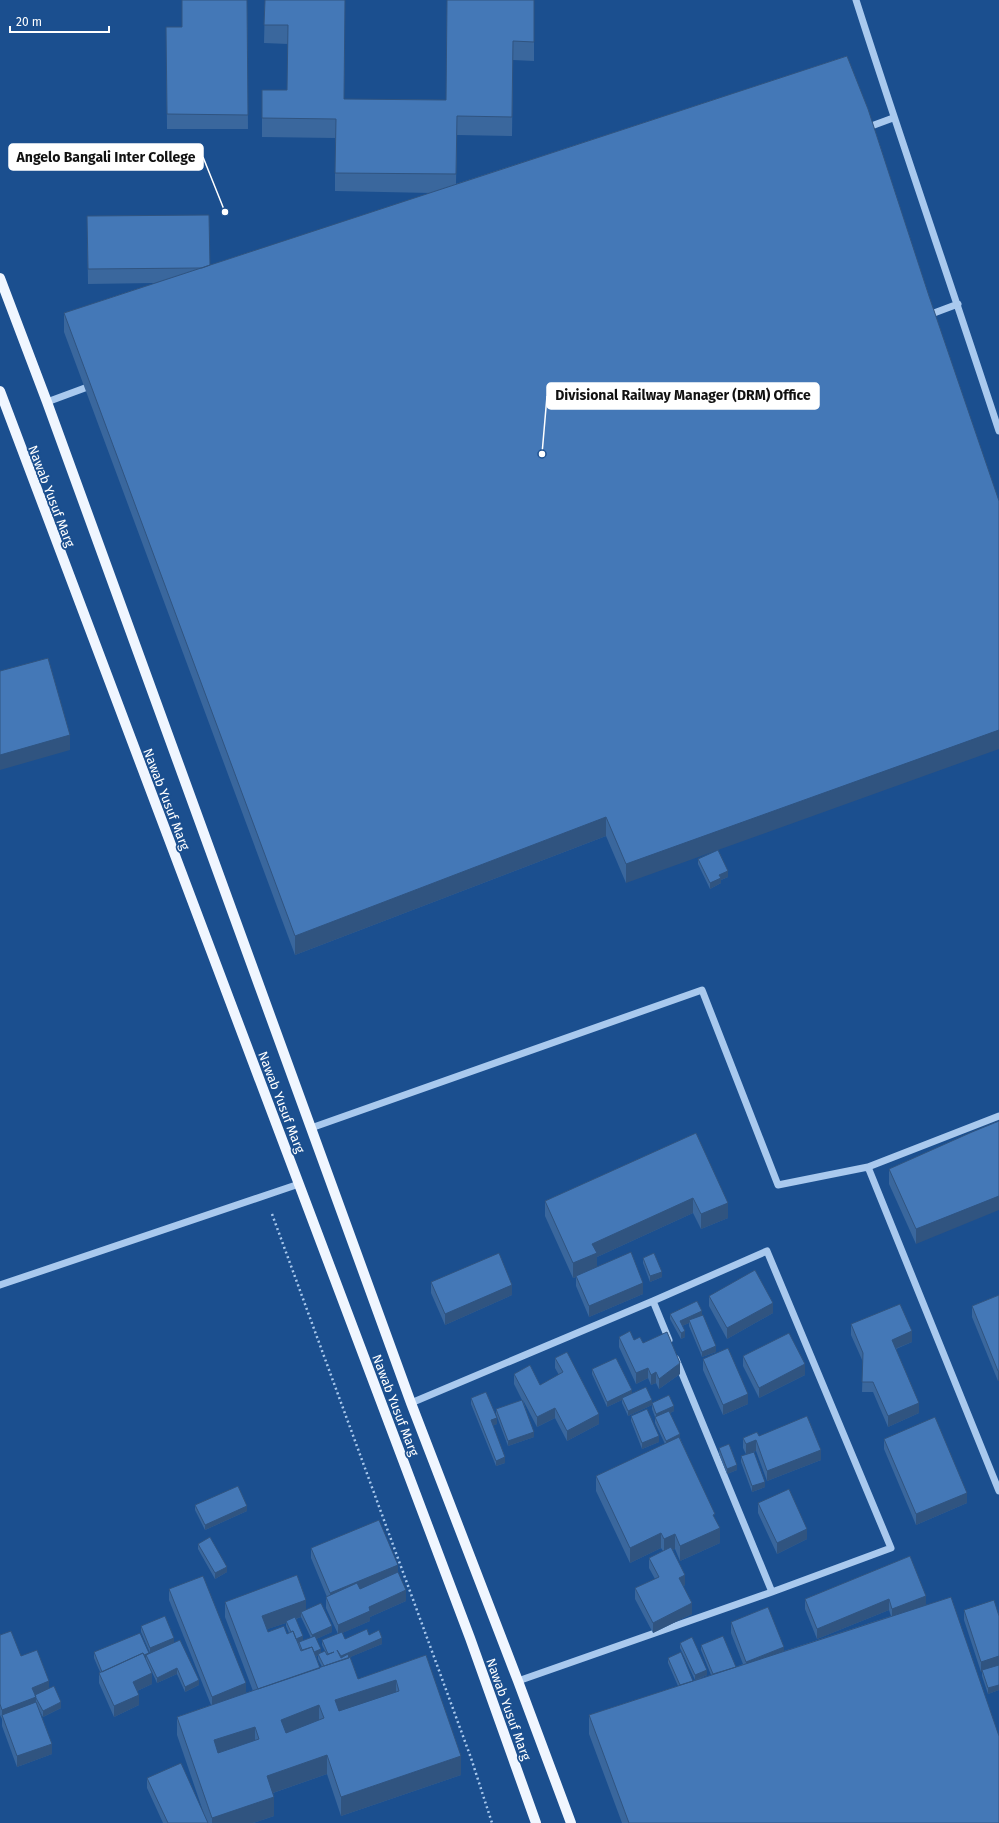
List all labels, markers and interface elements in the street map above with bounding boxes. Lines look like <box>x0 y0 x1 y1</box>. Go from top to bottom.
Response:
scale bar <box>10 8 109 34</box>
text: 20 m <box>16 15 42 29</box>
callout: Angelo Bangali Inter College <box>9 144 203 170</box>
text: Angelo Bangali Inter College <box>16 149 196 166</box>
callout: Divisional Railway Manager (DRM) Office <box>547 383 819 409</box>
text: Divisional Railway Manager (DRM) Office <box>555 387 811 404</box>
street label: Nawab Yusuf Marg <box>25 443 78 549</box>
street label: Nawab Yusuf Marg <box>140 746 193 852</box>
street label: Nawab Yusuf Marg <box>255 1049 308 1155</box>
street label: Nawab Yusuf Marg <box>369 1352 422 1458</box>
street label: Nawab Yusuf Marg <box>483 1656 534 1763</box>

